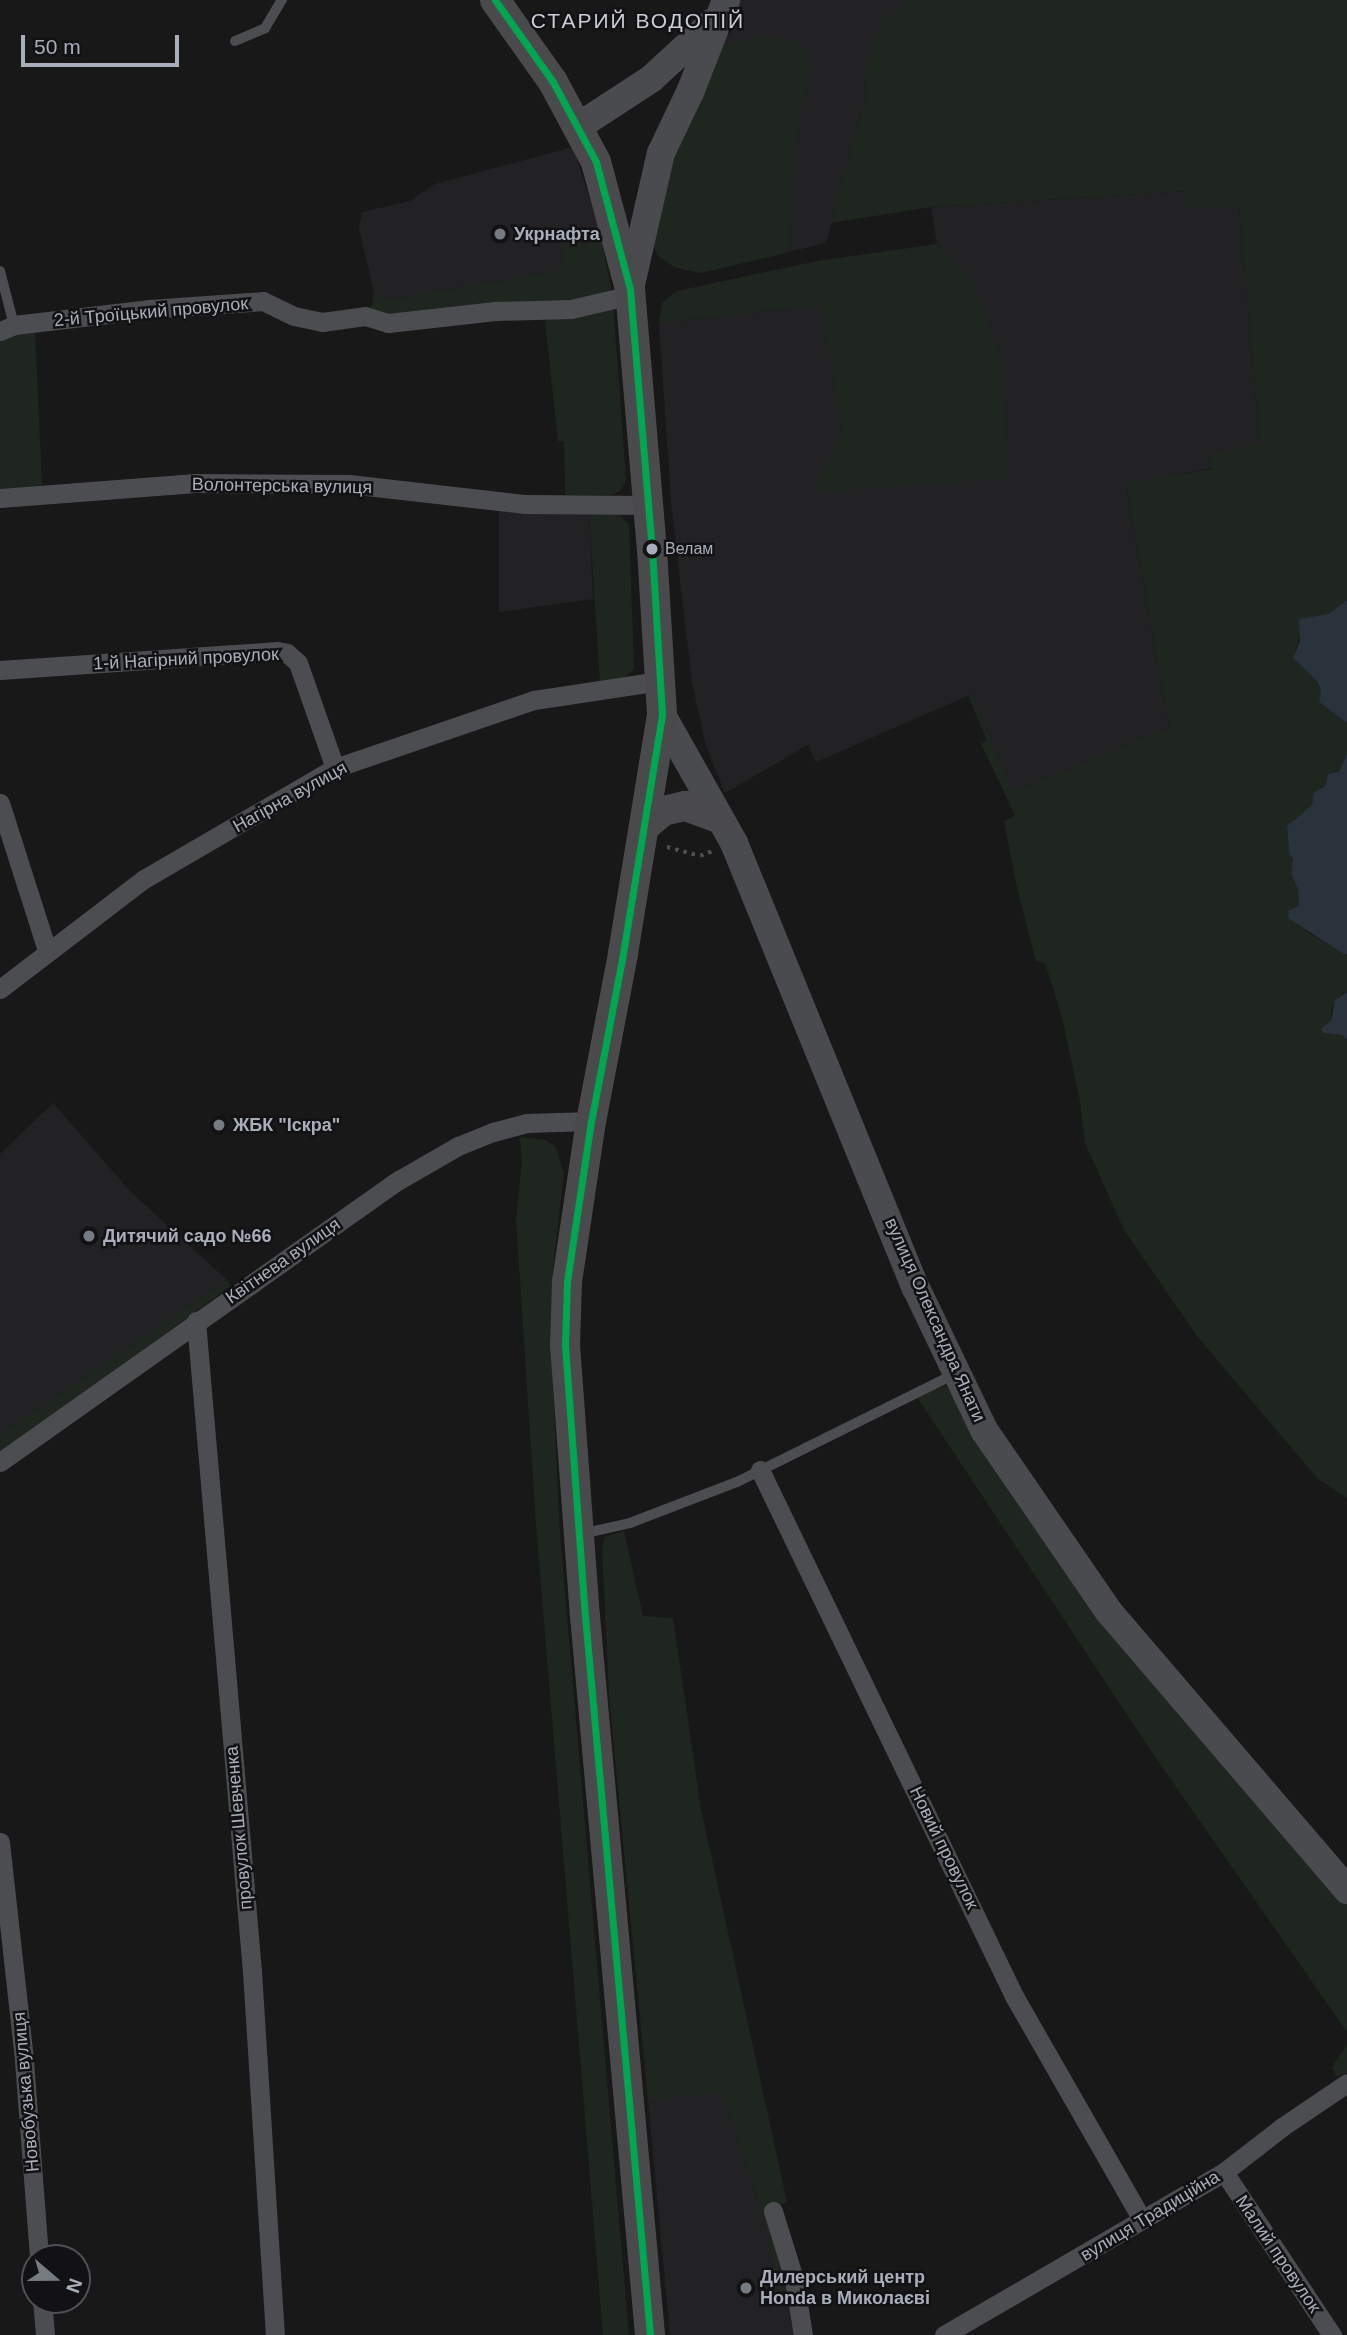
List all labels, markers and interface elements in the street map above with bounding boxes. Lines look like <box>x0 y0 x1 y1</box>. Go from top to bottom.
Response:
district label: СТАРИЙ ВОДОПІЙ <box>533 8 743 34</box>
scale bar <box>24 21 182 65</box>
text: 50 m <box>34 35 81 58</box>
place label: Укрнафта <box>514 223 600 245</box>
marker: Укрнафта <box>492 226 508 242</box>
street label: 2-й Троїцький провулок <box>53 293 249 331</box>
street label: Волонтерська вулиця <box>192 474 372 498</box>
place label: Велам <box>665 539 713 559</box>
marker: Велам <box>645 542 659 556</box>
street label: 1-й Нагірний провулок <box>93 643 279 675</box>
street label: Нагірна вулиця <box>229 757 351 837</box>
place label: ЖБК "Іскра" <box>233 1114 340 1136</box>
marker: ЖБК "Іскра" <box>211 1117 227 1133</box>
street label: Квітнева вулиця <box>222 1213 344 1309</box>
street label: вулиця Олександра Янати <box>880 1215 990 1425</box>
place label: Дитячий садо №66 <box>103 1225 272 1247</box>
marker: Дитячий садо №66 <box>81 1228 97 1244</box>
street label: провулок Шевченка <box>221 1745 257 1911</box>
street label: Новий провулок <box>905 1783 983 1913</box>
street label: Новобузька вулиця <box>8 2011 44 2173</box>
street label: вулиця Традиційна <box>1077 2166 1223 2266</box>
street label: Малий провулок <box>1231 2191 1325 2317</box>
north arrow <box>21 2244 91 2314</box>
place label: Дилерський центр Honda в Миколаєві <box>760 2267 930 2310</box>
text: N <box>62 2276 87 2296</box>
marker: Дилерський центр Honda в Миколаєві <box>738 2280 754 2296</box>

